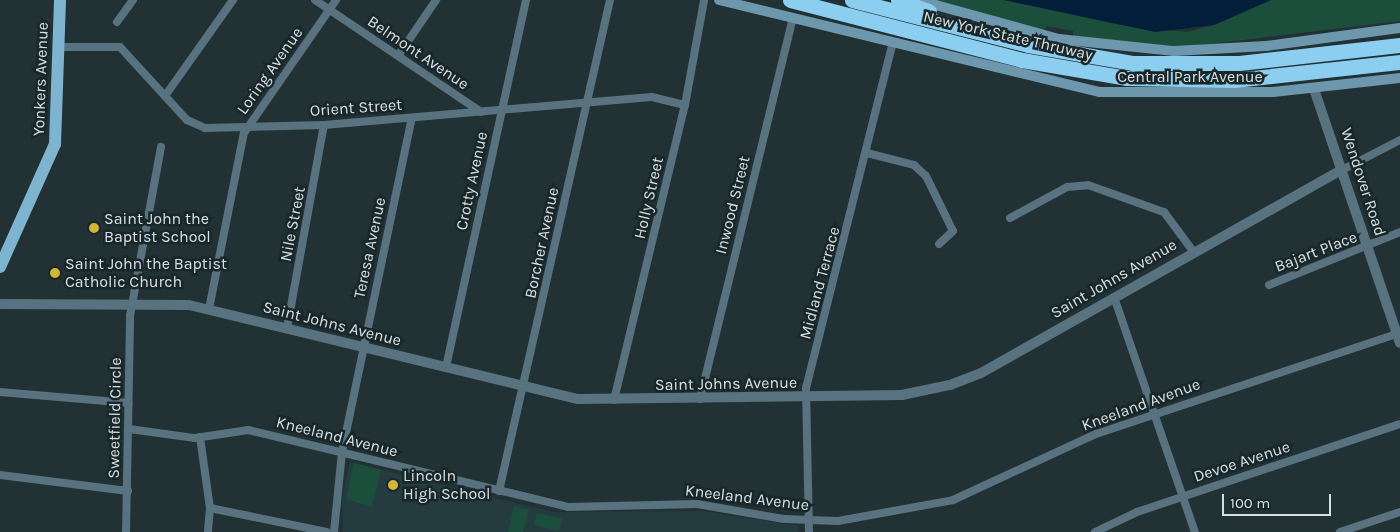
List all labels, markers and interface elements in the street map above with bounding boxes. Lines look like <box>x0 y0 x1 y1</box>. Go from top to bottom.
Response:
street label: New York State Thruway <box>921 7 1095 65</box>
street label: Belmont Avenue <box>364 12 472 94</box>
street label: Yonkers Avenue <box>29 22 53 136</box>
street label: Loring Avenue <box>233 24 307 118</box>
street label: Central Park Avenue <box>1117 67 1263 87</box>
street label: Orient Street <box>309 95 403 121</box>
street label: Wendover Road <box>1336 126 1390 238</box>
street label: Crotty Avenue <box>452 130 492 232</box>
street label: Inwood Street <box>712 154 754 256</box>
street label: Holly Street <box>630 155 668 241</box>
street label: Nile Street <box>276 185 310 263</box>
street label: Borcher Avenue <box>521 186 563 300</box>
street label: Teresa Avenue <box>350 196 390 300</box>
place label: Saint John the Baptist School <box>104 209 211 247</box>
marker: Saint John the Baptist School <box>88 222 100 234</box>
street label: Midland Terrace <box>796 225 844 341</box>
street label: Bajart Place <box>1272 227 1360 277</box>
street label: Saint Johns Avenue <box>1048 235 1180 323</box>
place label: Saint John the Baptist Catholic Church <box>65 254 227 292</box>
marker: Saint John the Baptist Catholic Church <box>49 267 61 279</box>
street label: Saint Johns Avenue <box>261 297 403 351</box>
street label: Sweetfield Circle <box>104 357 126 479</box>
street label: Saint Johns Avenue <box>655 373 797 395</box>
street label: Kneeland Avenue <box>1079 375 1203 435</box>
street label: Kneeland Avenue <box>274 413 400 461</box>
street label: Devoe Avenue <box>1191 437 1293 487</box>
place label: Lincoln High School <box>403 466 491 504</box>
marker: Lincoln High School <box>387 479 399 491</box>
street label: Kneeland Avenue <box>684 481 810 515</box>
scale bar <box>1225 484 1334 516</box>
text: 100 m <box>1230 494 1270 512</box>

